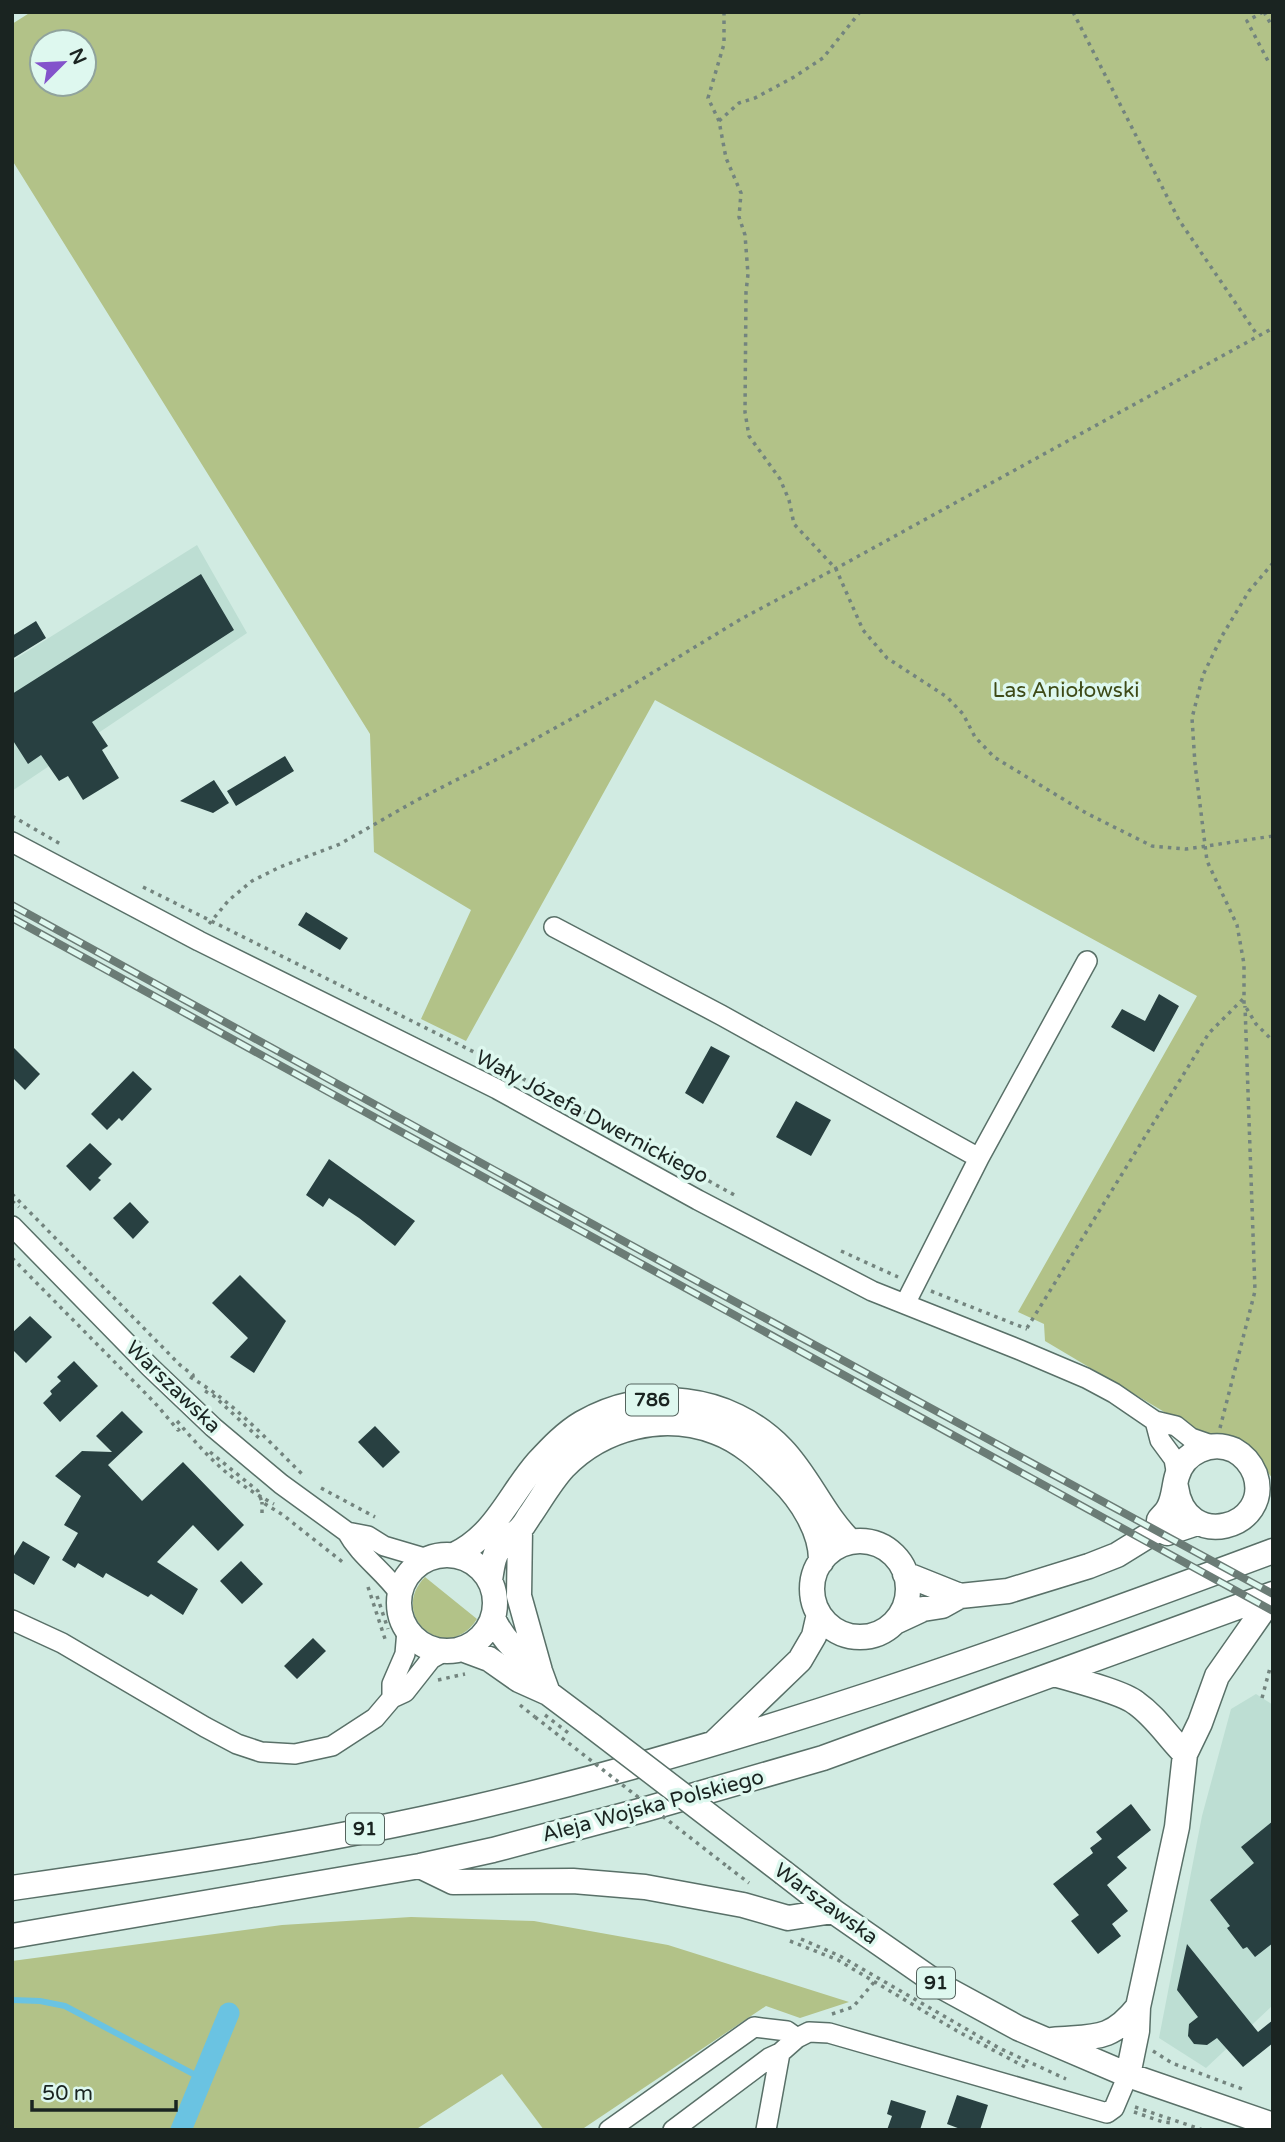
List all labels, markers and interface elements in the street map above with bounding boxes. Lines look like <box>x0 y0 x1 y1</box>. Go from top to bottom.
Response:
north arrow <box>28 28 98 98</box>
text: N <box>64 45 91 68</box>
park label: Las Aniołowski <box>992 678 1140 703</box>
street label: Wały Józefa Dwernickiego <box>471 1045 713 1189</box>
street label: Warszawska <box>120 1336 226 1438</box>
road number: 786 <box>626 1384 678 1416</box>
street label: Aleja Wojska Polskiego <box>539 1764 767 1848</box>
road number: 91 <box>346 1814 384 1844</box>
street label: Warszawska <box>769 1858 883 1950</box>
road number: 91 <box>917 1968 955 1998</box>
scale bar <box>32 2068 175 2112</box>
text: 50 m <box>42 2081 93 2106</box>

